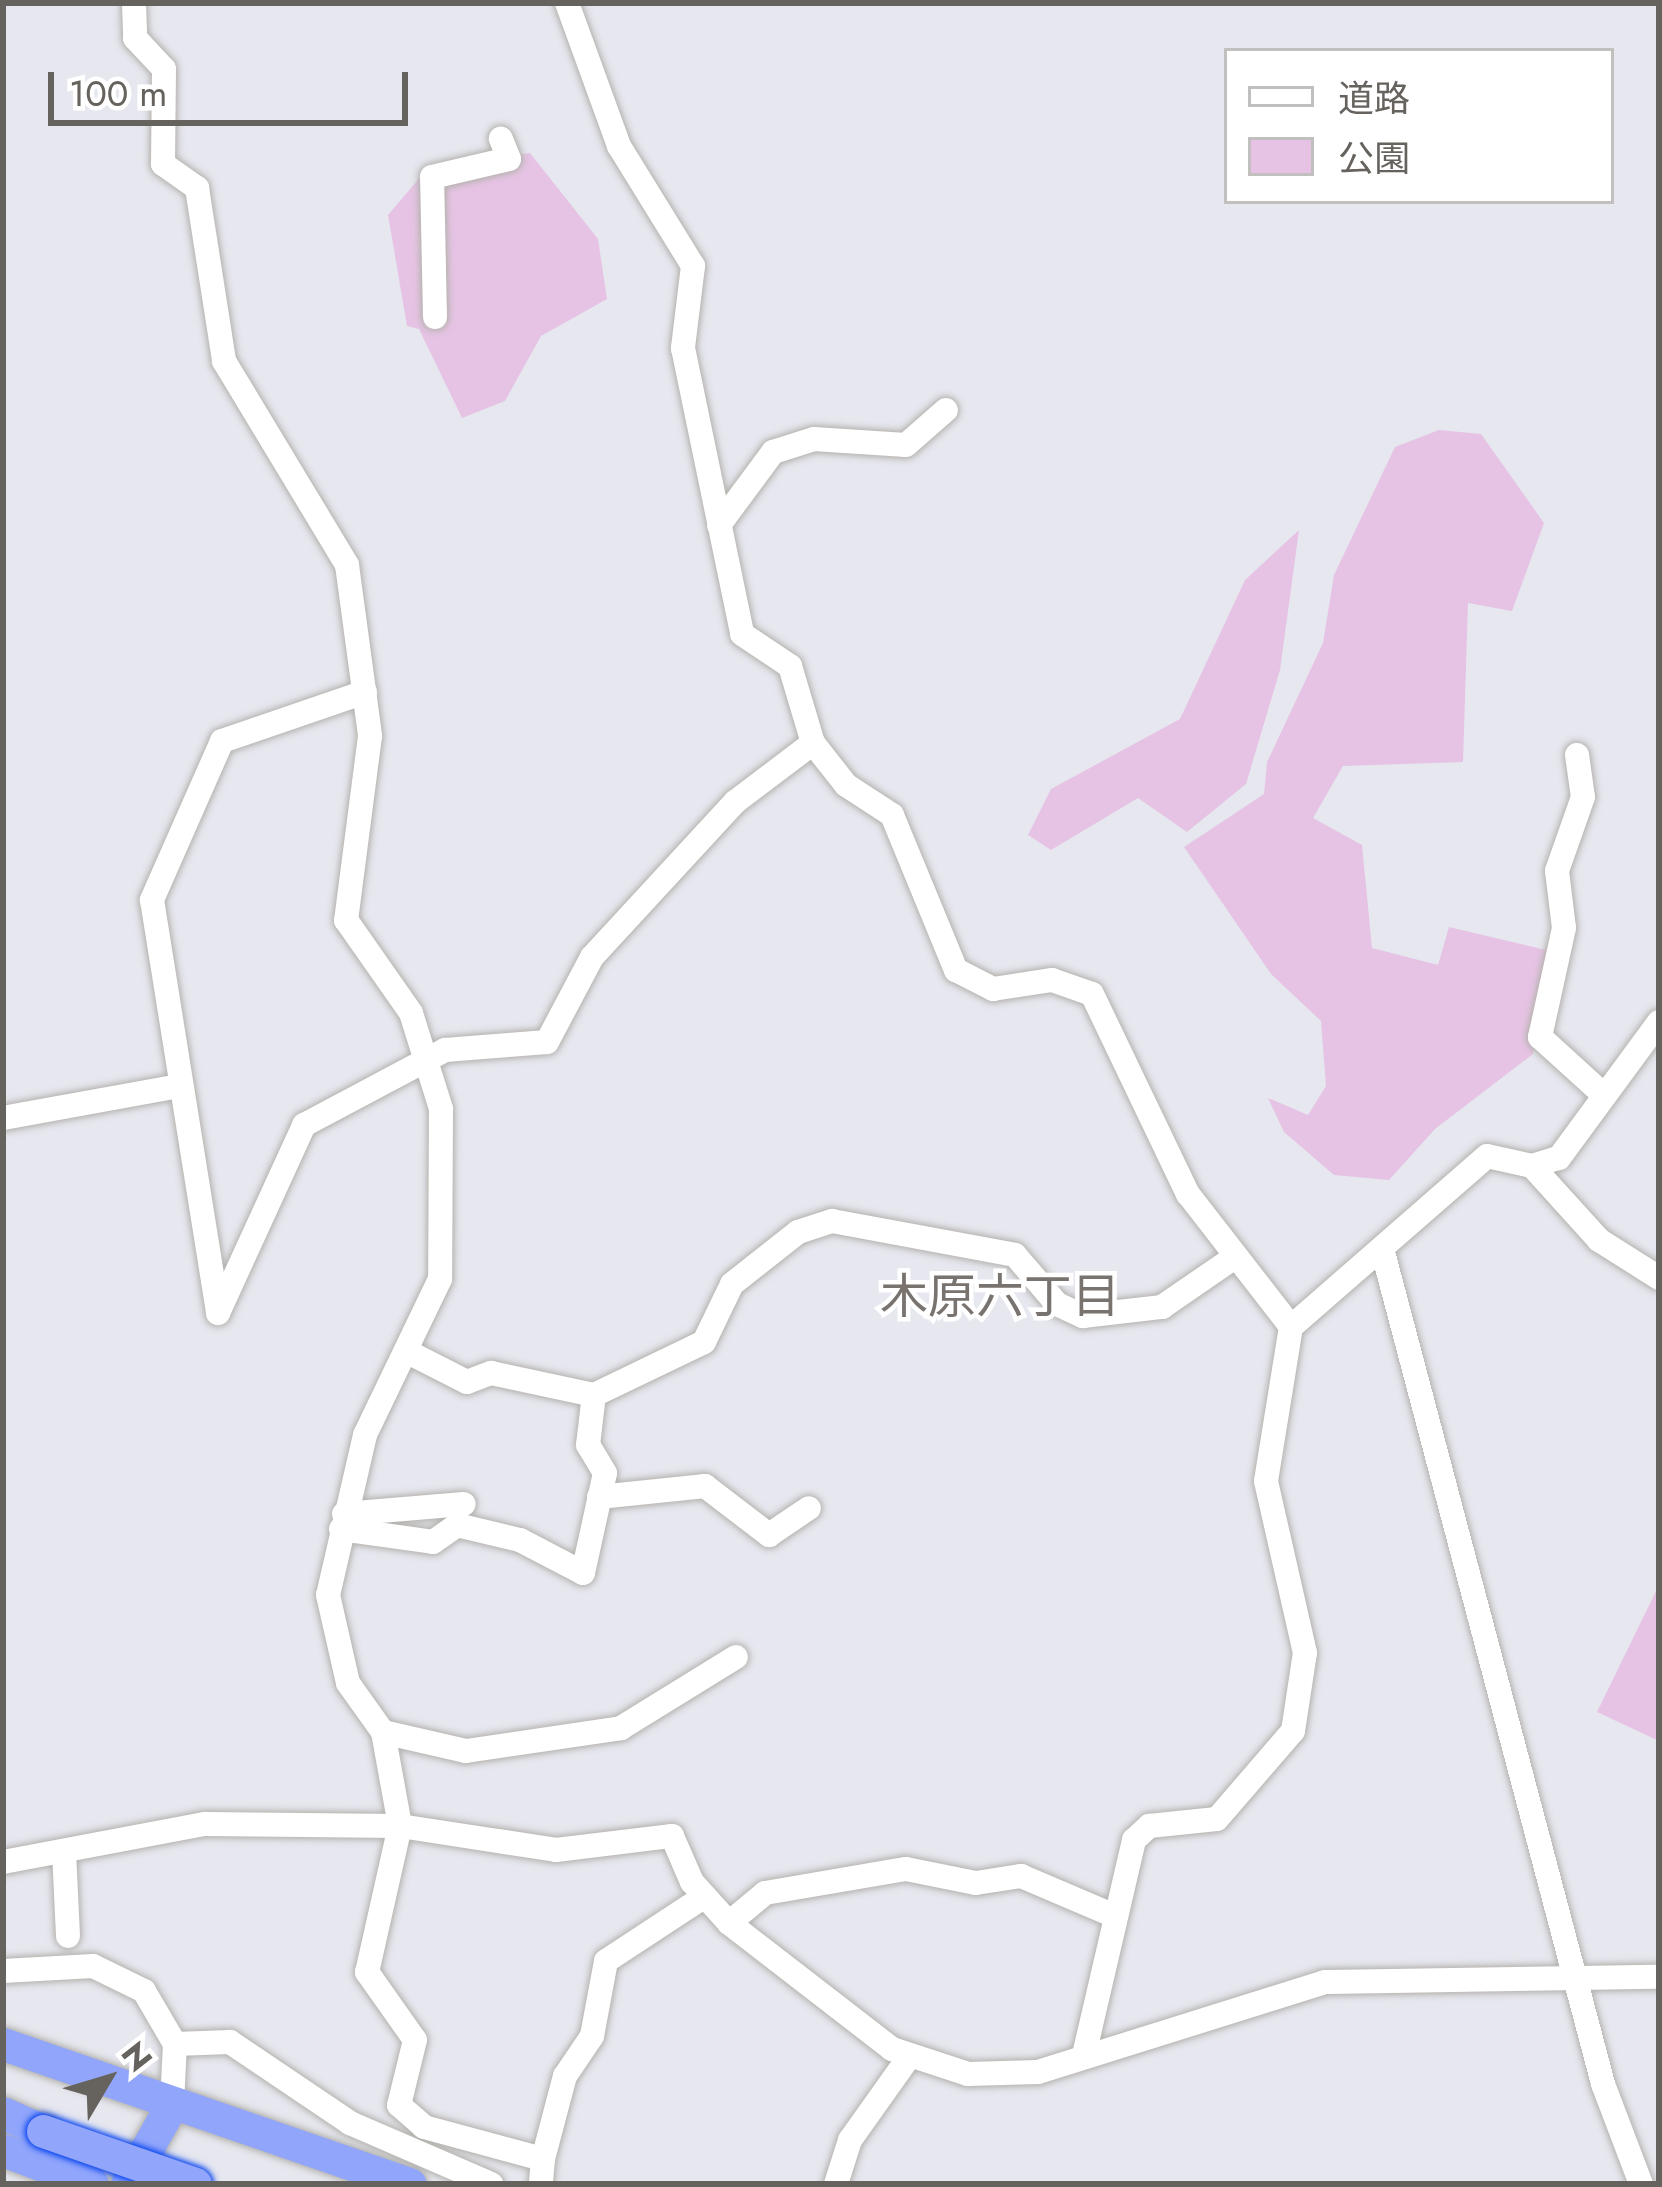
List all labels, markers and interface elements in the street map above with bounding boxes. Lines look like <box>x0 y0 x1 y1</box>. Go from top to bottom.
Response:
scale bar <box>54 48 414 122</box>
legend <box>1224 48 1614 204</box>
text: 100 m <box>69 67 167 119</box>
text: 道路 <box>1338 72 1410 124</box>
text: 公園 <box>1338 132 1410 184</box>
district label: 木原六丁目 <box>880 1268 1120 1326</box>
north arrow <box>48 2019 168 2139</box>
text: N <box>110 2032 163 2081</box>

